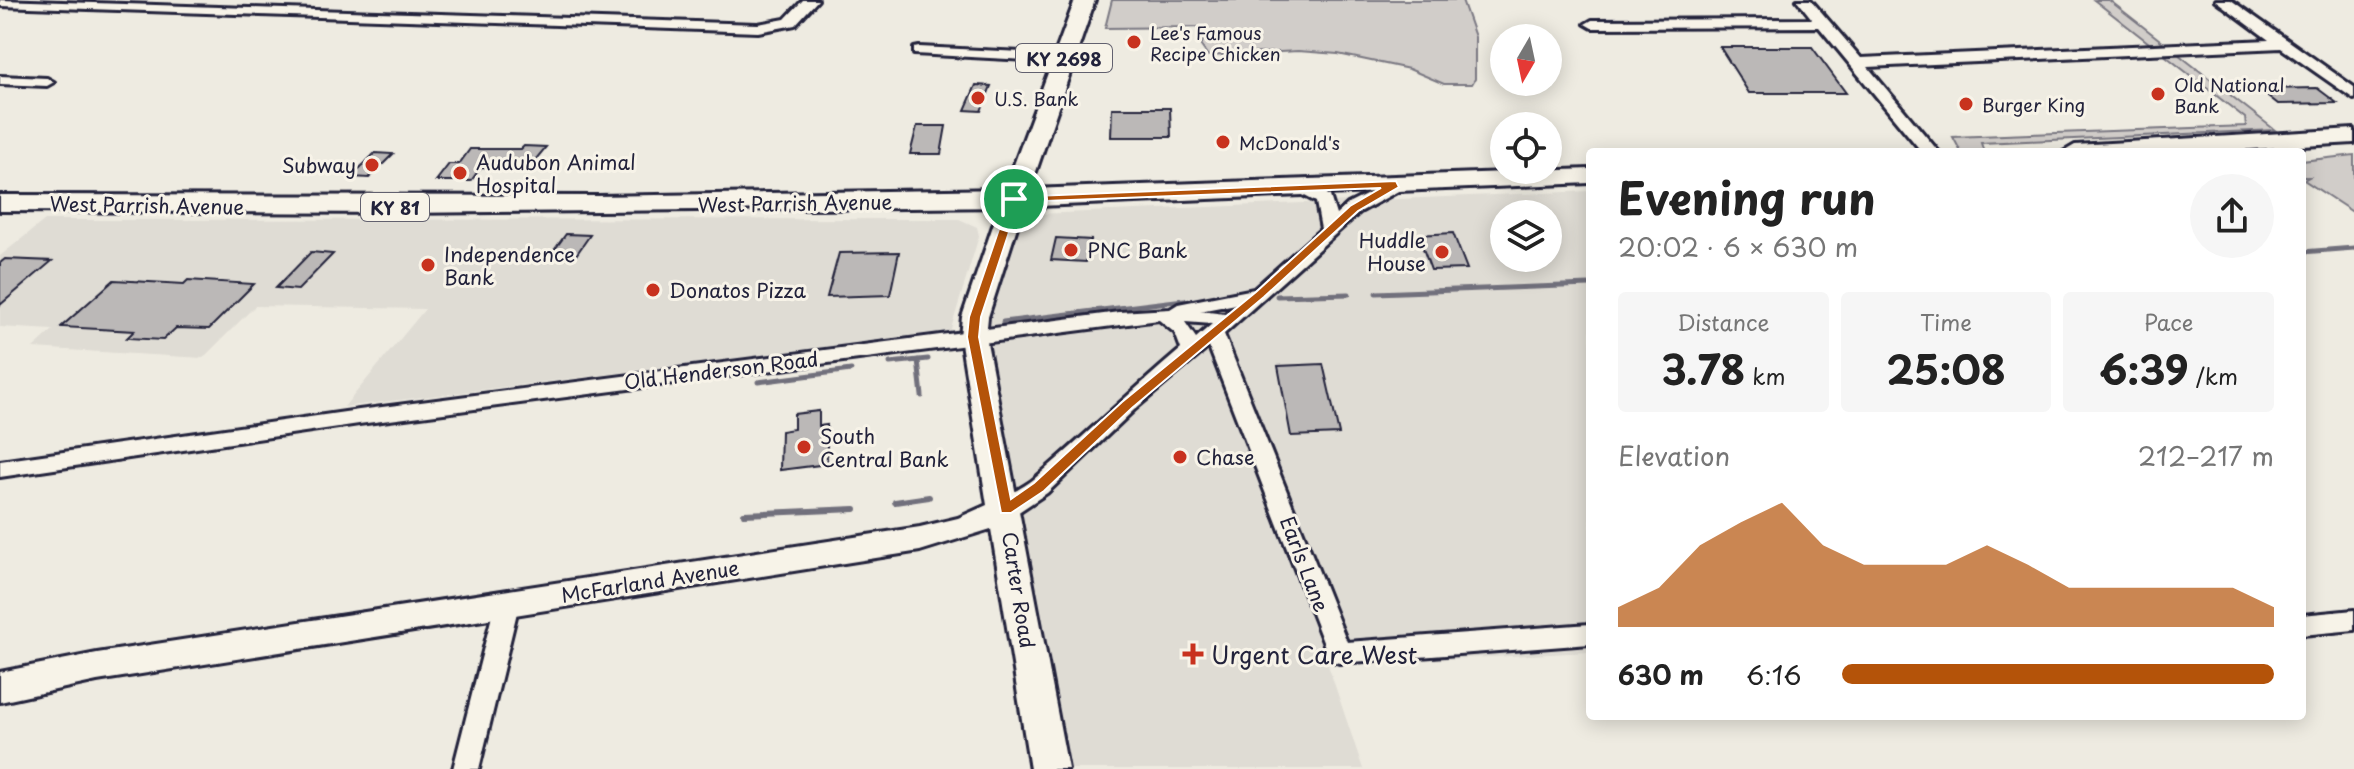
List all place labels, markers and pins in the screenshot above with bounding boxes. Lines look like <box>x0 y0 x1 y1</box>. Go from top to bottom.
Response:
place label: Lee's Famous Recipe Chicken <box>1150 19 1281 67</box>
marker: Lee's Famous Recipe Chicken <box>1125 33 1143 51</box>
place label: Old National Bank <box>2174 71 2284 119</box>
place label: U.S. Bank <box>994 85 1079 112</box>
marker: Old National Bank <box>2149 85 2167 103</box>
marker: U.S. Bank <box>969 89 987 107</box>
place label: Burger King <box>1982 91 2085 118</box>
marker: Burger King <box>1957 95 1975 113</box>
place label: McDonald's <box>1239 129 1340 156</box>
marker: McDonald's <box>1214 133 1232 151</box>
place label: Audubon Animal Hospital <box>476 147 636 200</box>
place label: Subway <box>282 150 356 180</box>
marker: Subway <box>363 156 381 174</box>
marker: Audubon Animal Hospital <box>451 164 469 182</box>
pin <box>980 165 1048 233</box>
place label: Huddle House <box>1359 225 1426 278</box>
place label: PNC Bank <box>1087 235 1188 265</box>
place label: Independence Bank <box>444 239 575 292</box>
marker: PNC Bank <box>1062 241 1080 259</box>
marker: Huddle House <box>1433 243 1451 261</box>
marker: Independence Bank <box>419 256 437 274</box>
place label: Donatos Pizza <box>669 275 806 305</box>
marker: Donatos Pizza <box>644 281 662 299</box>
place label: South Central Bank <box>820 421 949 474</box>
marker: South Central Bank <box>795 438 813 456</box>
place label: Chase <box>1196 442 1255 472</box>
marker: Chase <box>1171 448 1189 466</box>
place label: Urgent Care West <box>1211 636 1417 672</box>
marker: Urgent Care West <box>1182 643 1204 665</box>

